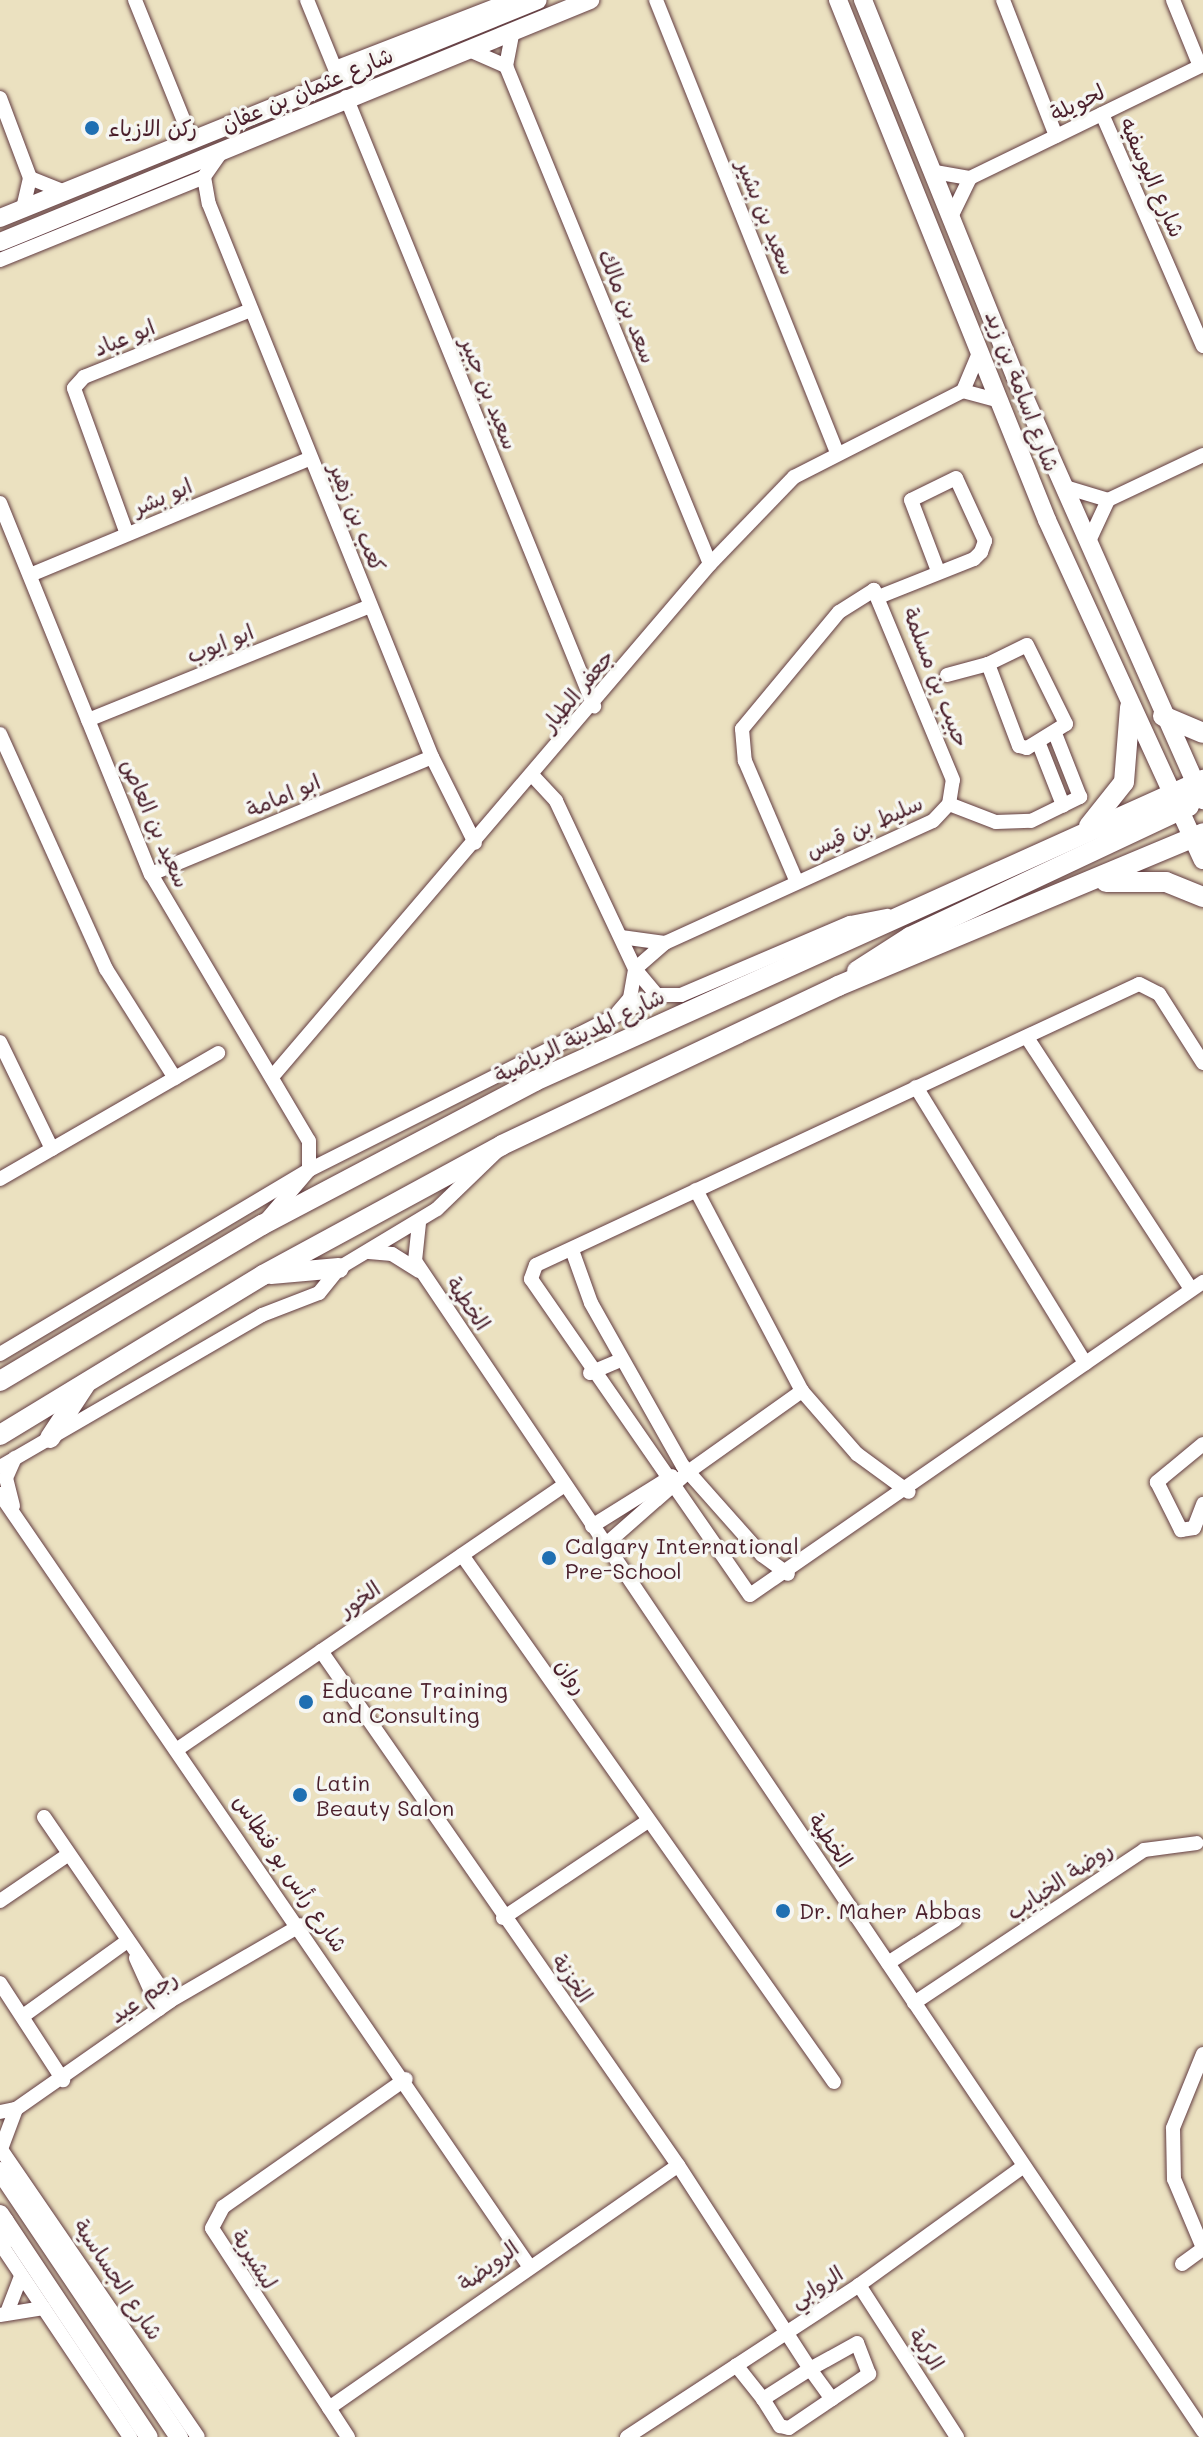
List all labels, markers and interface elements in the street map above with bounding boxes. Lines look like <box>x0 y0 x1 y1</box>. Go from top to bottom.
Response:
street label: شارع عثمان بن عفان <box>217 41 397 137</box>
street label: لحويلة <box>1045 78 1109 126</box>
street label: شارع اليوسفيه <box>1115 113 1191 241</box>
place label: ركن الازياء <box>108 115 197 141</box>
marker: ركن الازياء <box>83 119 101 137</box>
street label: سعيد بن بشير <box>732 156 802 278</box>
street label: سعد بن مالك <box>593 245 663 367</box>
street label: شارع اسامة بن زيد <box>980 307 1066 475</box>
street label: ابو عباد <box>89 313 159 361</box>
street label: سعيد بن جبير <box>455 333 525 453</box>
street label: كعب بن زهير <box>324 459 392 575</box>
street label: ابو بشر <box>128 472 196 520</box>
street label: حبيب بن مسلمة <box>898 603 976 751</box>
street label: ابو ايوب <box>183 618 257 668</box>
street label: جعفر الطيار <box>535 644 619 736</box>
street label: سعيد بن العاص <box>116 755 196 891</box>
street label: ابو امامة <box>242 768 324 822</box>
street label: سليط بن قيس <box>802 789 926 863</box>
street label: شارع المدينة الرياضية <box>489 982 669 1088</box>
street label: الخطية <box>441 1271 497 1335</box>
place label: Calgary International Pre-School <box>565 1532 799 1584</box>
marker: Calgary International Pre-School <box>540 1549 558 1567</box>
street label: الخور <box>333 1575 385 1621</box>
street label: روان <box>550 1653 594 1699</box>
place label: Educane Training and Consulting <box>322 1676 508 1728</box>
marker: Educane Training and Consulting <box>297 1693 315 1711</box>
place label: Latin Beauty Salon <box>316 1769 454 1820</box>
marker: Latin Beauty Salon <box>291 1786 309 1804</box>
street label: شارع رأس بو فنطاس <box>228 1789 354 1957</box>
street label: الخطية <box>803 1808 859 1872</box>
street label: روضة الخبايب <box>1001 1835 1117 1925</box>
place label: Dr. Maher Abbas <box>799 1898 982 1924</box>
marker: Dr. Maher Abbas <box>774 1902 792 1920</box>
street label: الخزنة <box>547 1949 599 2007</box>
street label: رجم عيد <box>104 1964 182 2028</box>
street label: شارع الجساسية <box>69 2213 169 2345</box>
street label: لبشيرية <box>227 2224 283 2294</box>
street label: الرويضة <box>452 2234 524 2296</box>
street label: الروابي <box>784 2259 848 2313</box>
street label: الركية <box>904 2323 950 2375</box>

